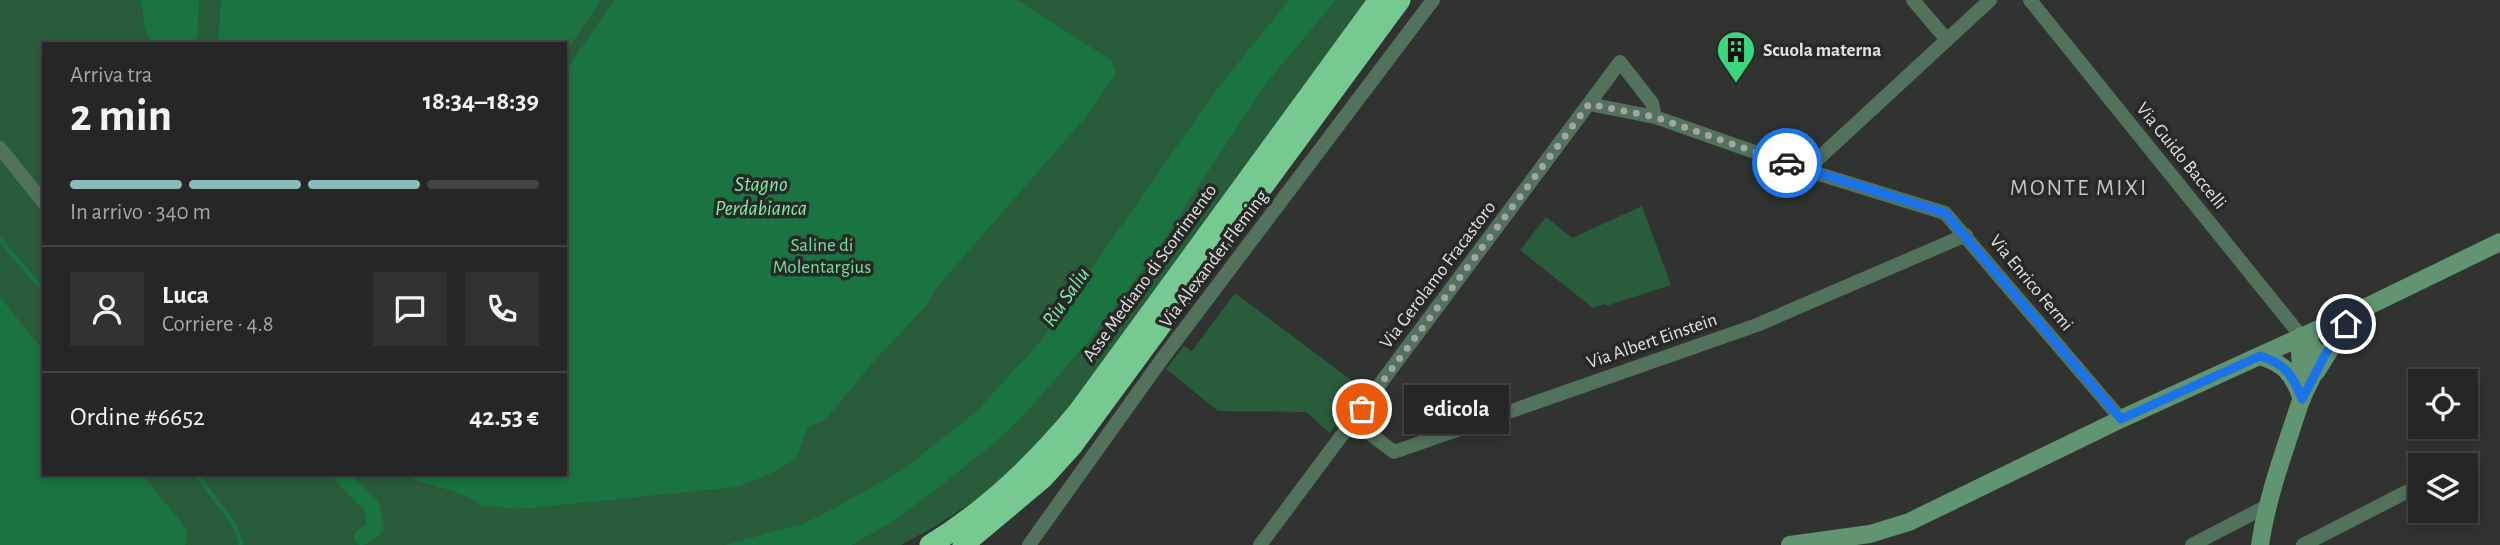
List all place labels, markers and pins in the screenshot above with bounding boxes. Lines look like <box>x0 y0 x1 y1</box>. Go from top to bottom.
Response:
building icon: Scuola materna <box>1715 29 1757 84</box>
place label: Scuola materna <box>1763 41 1881 60</box>
pin <box>2316 294 2376 354</box>
pin <box>1332 379 1392 439</box>
callout: edicola <box>1404 384 1509 434</box>

